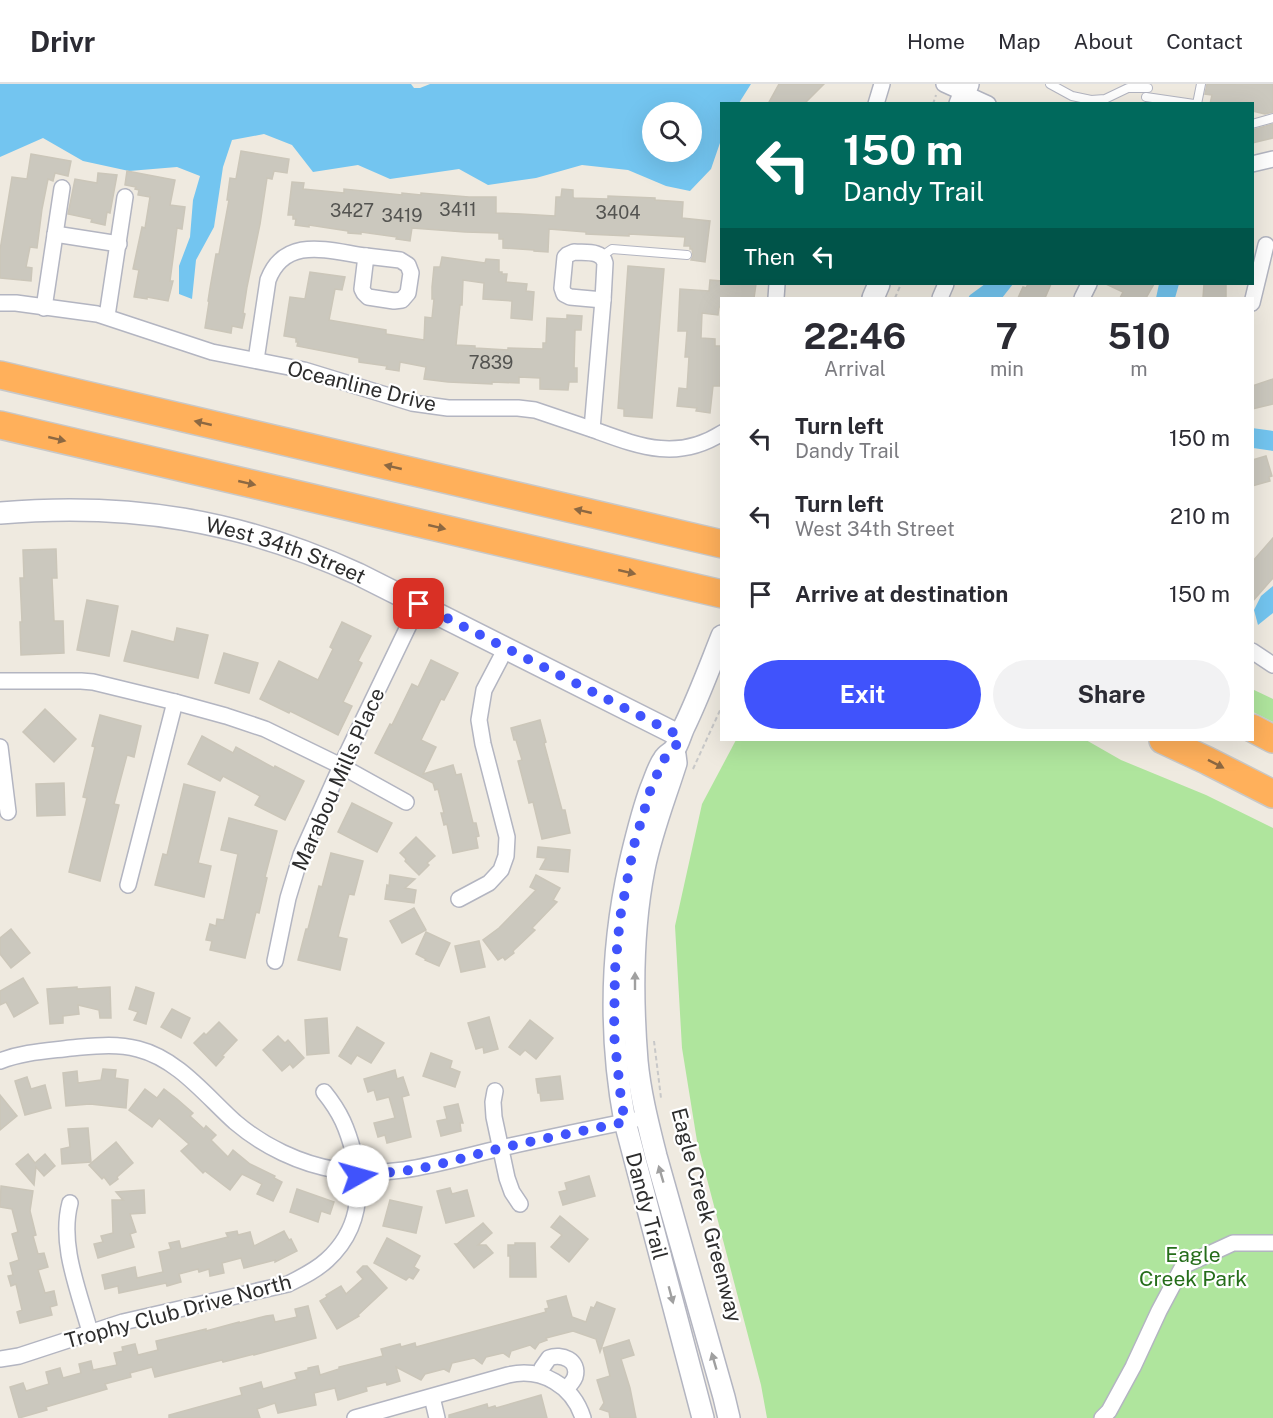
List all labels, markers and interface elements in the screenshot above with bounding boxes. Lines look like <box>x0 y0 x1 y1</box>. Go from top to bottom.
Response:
text: Drivr <box>30 25 95 58</box>
text: Home <box>907 29 965 54</box>
text: Map <box>998 29 1041 54</box>
text: About <box>1074 29 1133 54</box>
text: Contact <box>1166 29 1243 54</box>
map controls <box>642 102 702 162</box>
button: search <box>642 102 702 162</box>
text: 150 m <box>843 125 963 174</box>
icon: left <box>744 126 822 204</box>
text: Dandy Trail <box>843 175 984 207</box>
house number: 3411 <box>439 199 477 220</box>
house number: 3427 <box>330 200 374 221</box>
house number: 3404 <box>596 202 640 223</box>
house number: 3419 <box>381 205 423 226</box>
icon: left <box>807 240 840 273</box>
text: Then <box>744 244 795 270</box>
text: 22:46 <box>804 315 906 357</box>
text: 7 <box>996 315 1018 357</box>
text: 510 <box>1107 315 1170 357</box>
house number: 7839 <box>469 352 513 373</box>
street label: Oceanline Drive <box>285 355 439 417</box>
text: Arrival <box>824 357 886 381</box>
text: min <box>990 357 1024 381</box>
text: m <box>1130 357 1148 381</box>
text: Turn left <box>795 413 884 439</box>
one-way arrow <box>194 417 212 427</box>
icon: left <box>744 422 777 455</box>
text: 150 m <box>1169 425 1230 451</box>
one-way arrow <box>48 434 66 444</box>
text: Dandy Trail <box>795 439 900 463</box>
one-way arrow <box>383 462 402 471</box>
one-way arrow <box>238 479 257 488</box>
text: Turn left <box>795 491 884 517</box>
icon: left <box>744 500 777 533</box>
text: 210 m <box>1170 503 1230 529</box>
one-way arrow <box>574 506 592 516</box>
street label: West 34th Street <box>203 511 370 588</box>
text: West 34th Street <box>795 517 955 541</box>
one-way arrow <box>428 523 446 533</box>
one-way arrow <box>617 567 636 577</box>
pin <box>393 578 444 629</box>
icon: arrive <box>744 578 777 611</box>
text: Arrive at destination <box>795 581 1008 607</box>
text: 150 m <box>1169 581 1230 607</box>
icon: arrive <box>402 587 435 620</box>
button: Exit <box>744 660 981 729</box>
button: Share <box>993 660 1230 729</box>
street label: Marabou Mills Place <box>286 684 390 874</box>
one-way arrow <box>1207 759 1225 769</box>
one-way arrow <box>630 972 640 991</box>
street label: Eagle Creek Greenway <box>666 1105 748 1325</box>
position arrow <box>326 1144 390 1208</box>
street label: Dandy Trail <box>621 1150 673 1262</box>
one-way arrow <box>656 1165 665 1183</box>
park label: Eagle Creek Park <box>1139 1242 1247 1291</box>
street label: Trophy Club Drive North <box>62 1269 294 1353</box>
one-way arrow <box>667 1286 676 1304</box>
one-way arrow <box>709 1352 718 1370</box>

